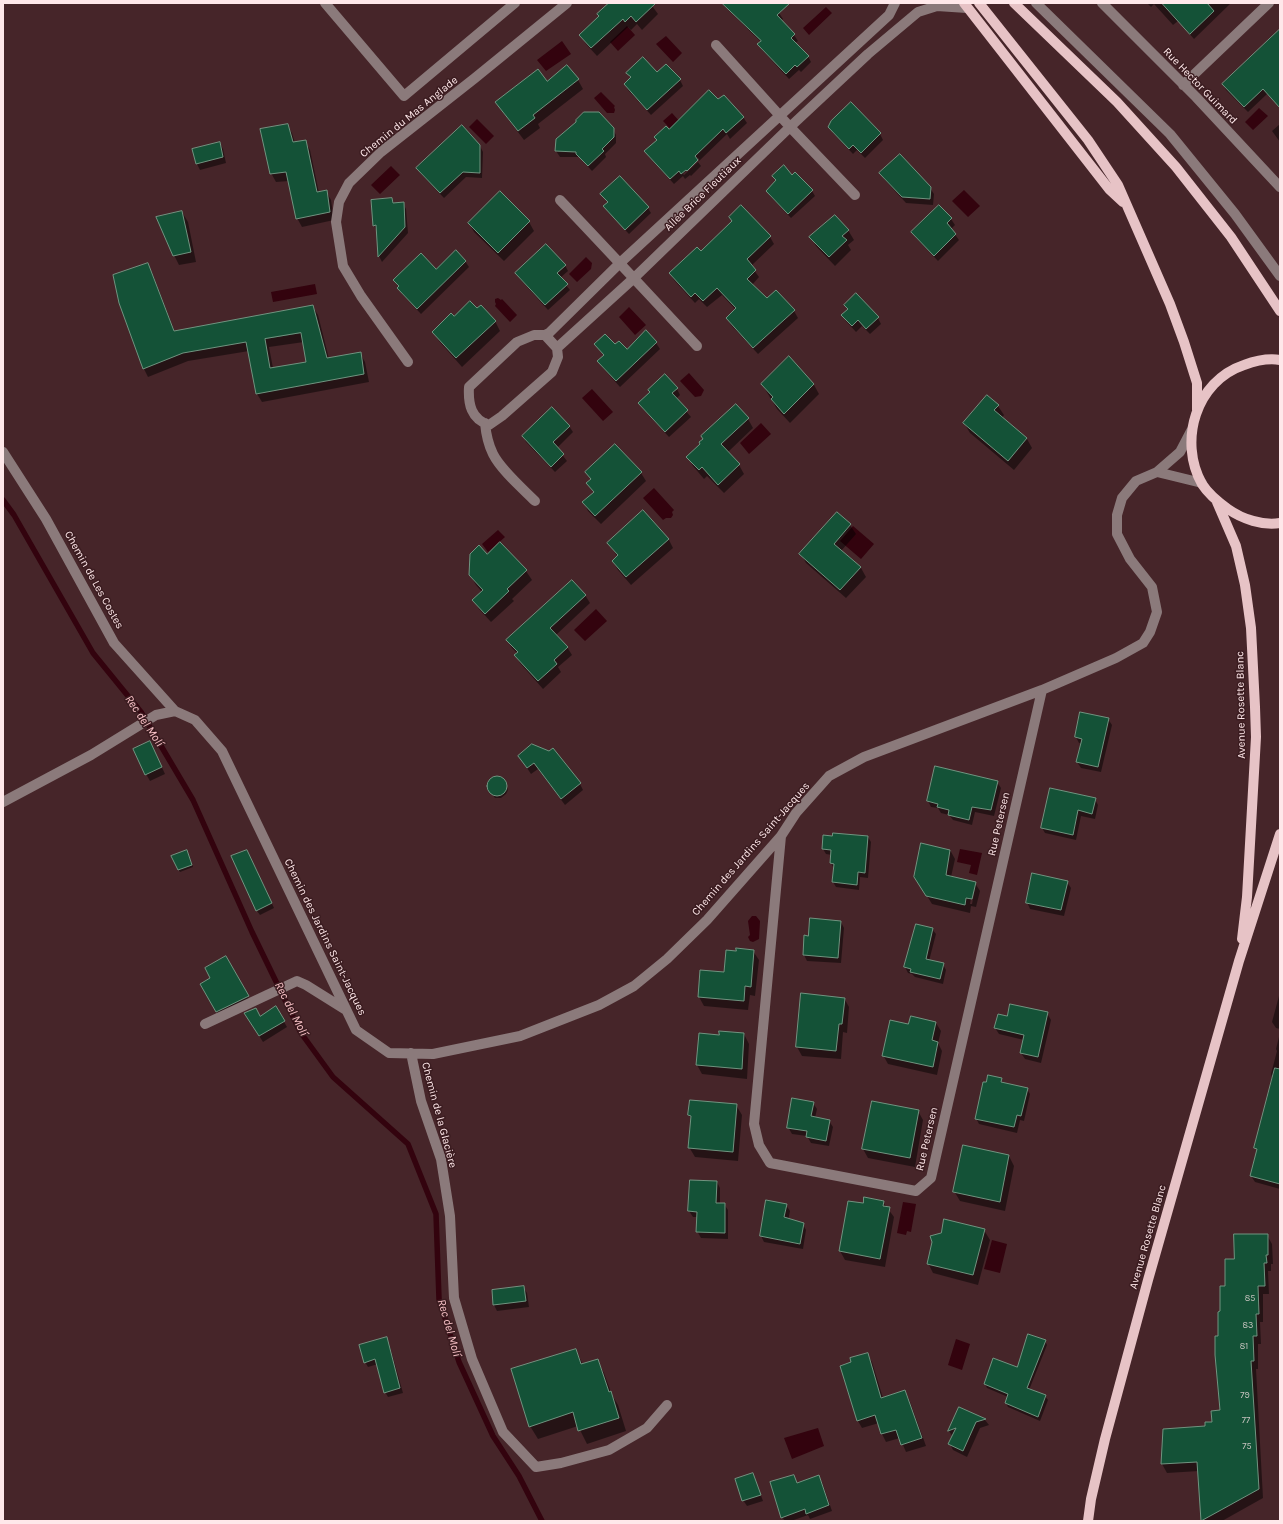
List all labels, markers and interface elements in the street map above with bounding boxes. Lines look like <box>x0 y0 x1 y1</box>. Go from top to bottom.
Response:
street label: Rue Hector Guimard <box>1160 45 1240 127</box>
street label: Chemin du Mas Anglade <box>357 74 461 160</box>
street label: Allée Brice Fleutiaux <box>662 154 744 234</box>
street label: Chemin de Les Costes <box>62 529 126 631</box>
street label: Avenue Rosette Blanc <box>1233 651 1249 759</box>
water label: Rec del Molí <box>121 692 167 750</box>
street label: Chemin des Jardins Saint-Jacques <box>689 779 813 919</box>
street label: Rue Petersen <box>985 791 1013 857</box>
street label: Chemin des Jardins Saint-Jacques <box>281 856 369 1018</box>
water label: Rec del Molí <box>271 979 311 1039</box>
street label: Chemin de la Glacière <box>419 1061 459 1169</box>
street label: Rue Petersen <box>913 1106 941 1172</box>
street label: Avenue Rosette Blanc <box>1127 1183 1169 1291</box>
house number: 85 <box>1245 1293 1255 1303</box>
water label: Rec del Molí <box>434 1298 464 1358</box>
house number: 83 <box>1243 1320 1253 1330</box>
house number: 81 <box>1240 1341 1248 1351</box>
house number: 79 <box>1240 1390 1250 1400</box>
house number: 77 <box>1242 1415 1250 1425</box>
house number: 75 <box>1242 1441 1252 1451</box>

